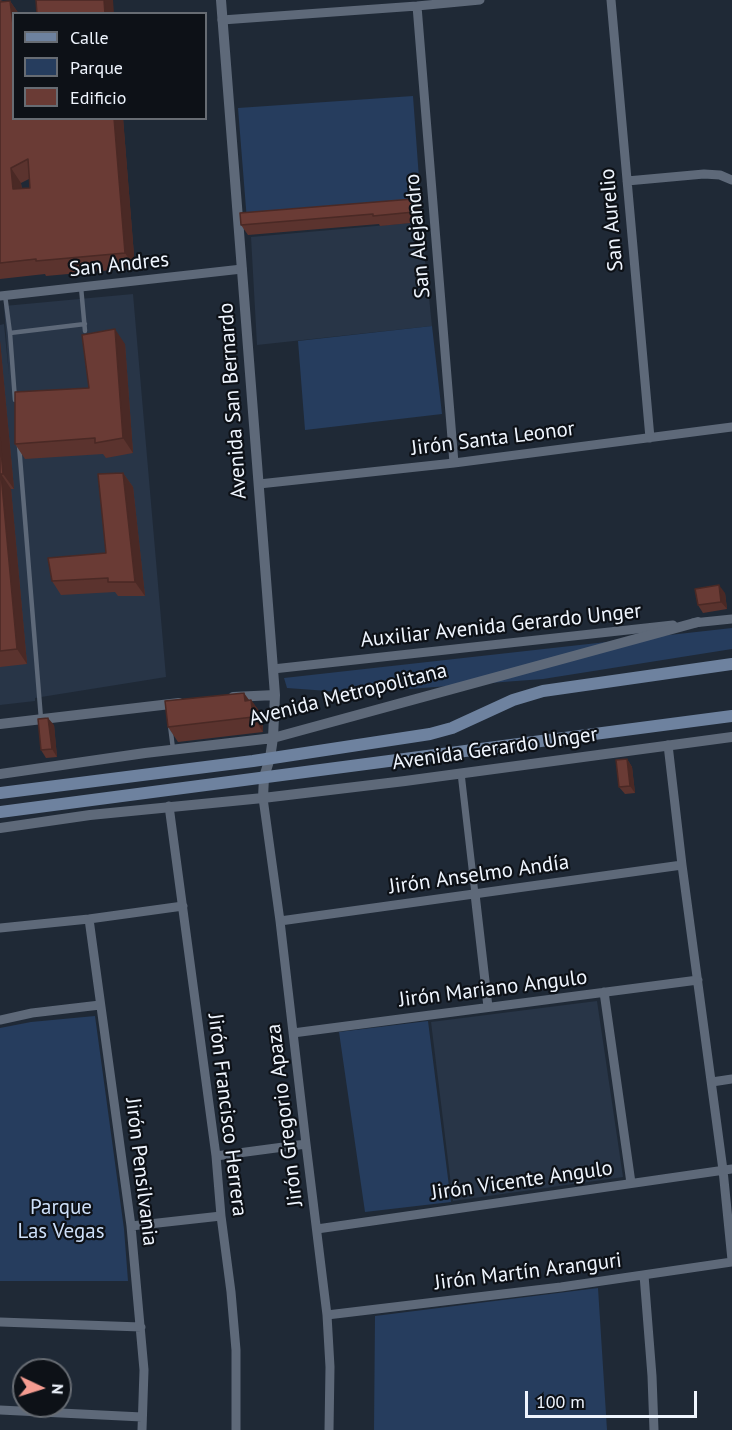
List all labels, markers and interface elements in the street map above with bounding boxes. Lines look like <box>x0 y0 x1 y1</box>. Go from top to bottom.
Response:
legend <box>12 12 207 120</box>
text: Calle <box>70 26 109 49</box>
text: Parque <box>70 56 123 79</box>
text: Edificio <box>70 86 126 109</box>
street label: San Aurelio <box>595 168 629 272</box>
street label: San Alejandro <box>400 173 436 299</box>
street label: San Andres <box>68 247 170 283</box>
street label: Avenida San Bernardo <box>214 302 252 500</box>
street label: Jirón Santa Leonor <box>410 416 576 462</box>
street label: Auxiliar Avenida Gerardo Unger <box>359 599 643 653</box>
street label: Avenida Metropolitana <box>246 658 450 732</box>
street label: Avenida Gerardo Unger <box>391 722 599 776</box>
street label: Jirón Anselmo Andía <box>387 850 571 900</box>
street label: Jirón Mariano Angulo <box>397 965 589 1013</box>
street label: Jirón Francisco Herrera <box>202 1012 252 1218</box>
street label: Jirón Gregorio Apaza <box>261 1022 309 1208</box>
street label: Jirón Pensilvania <box>119 1097 163 1247</box>
street label: Jirón Vicente Angulo <box>430 1156 614 1206</box>
park label: Parque Las Vegas <box>18 1195 104 1245</box>
street label: Jirón Martín Aranguri <box>433 1248 623 1296</box>
north arrow <box>12 1358 72 1418</box>
scale bar <box>528 1379 700 1417</box>
text: N <box>48 1383 68 1395</box>
text: 100 m <box>536 1390 585 1413</box>

